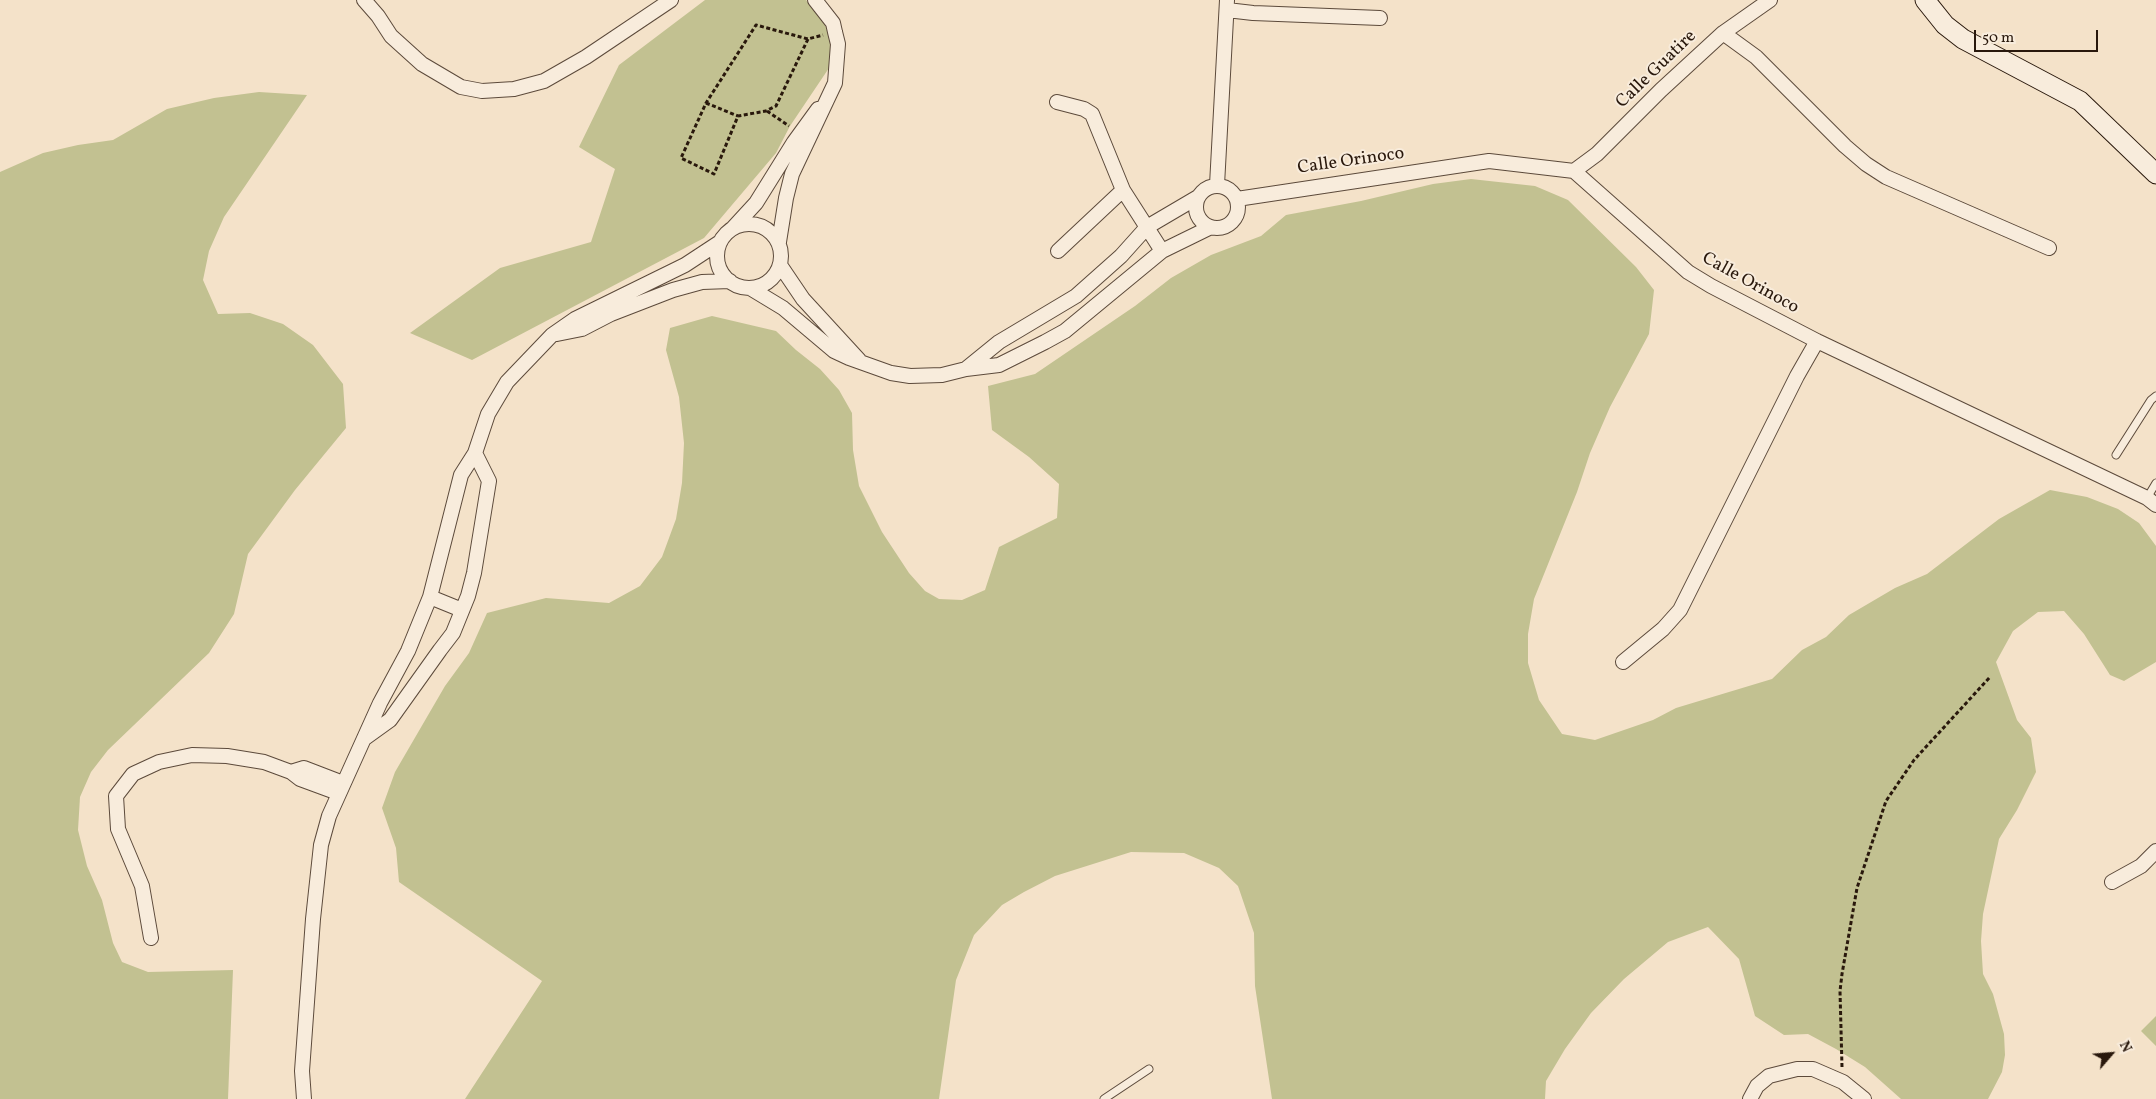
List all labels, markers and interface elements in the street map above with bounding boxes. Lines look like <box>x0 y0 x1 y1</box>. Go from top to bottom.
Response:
scale bar <box>1976 20 2100 52</box>
street label: Calle Guatire <box>1612 26 1702 114</box>
text: 50 m <box>1982 28 2014 49</box>
street label: Calle Orinoco <box>1296 144 1406 180</box>
street label: Calle Orinoco <box>1698 248 1802 320</box>
north arrow <box>2086 1029 2136 1079</box>
text: N <box>2114 1038 2136 1056</box>

